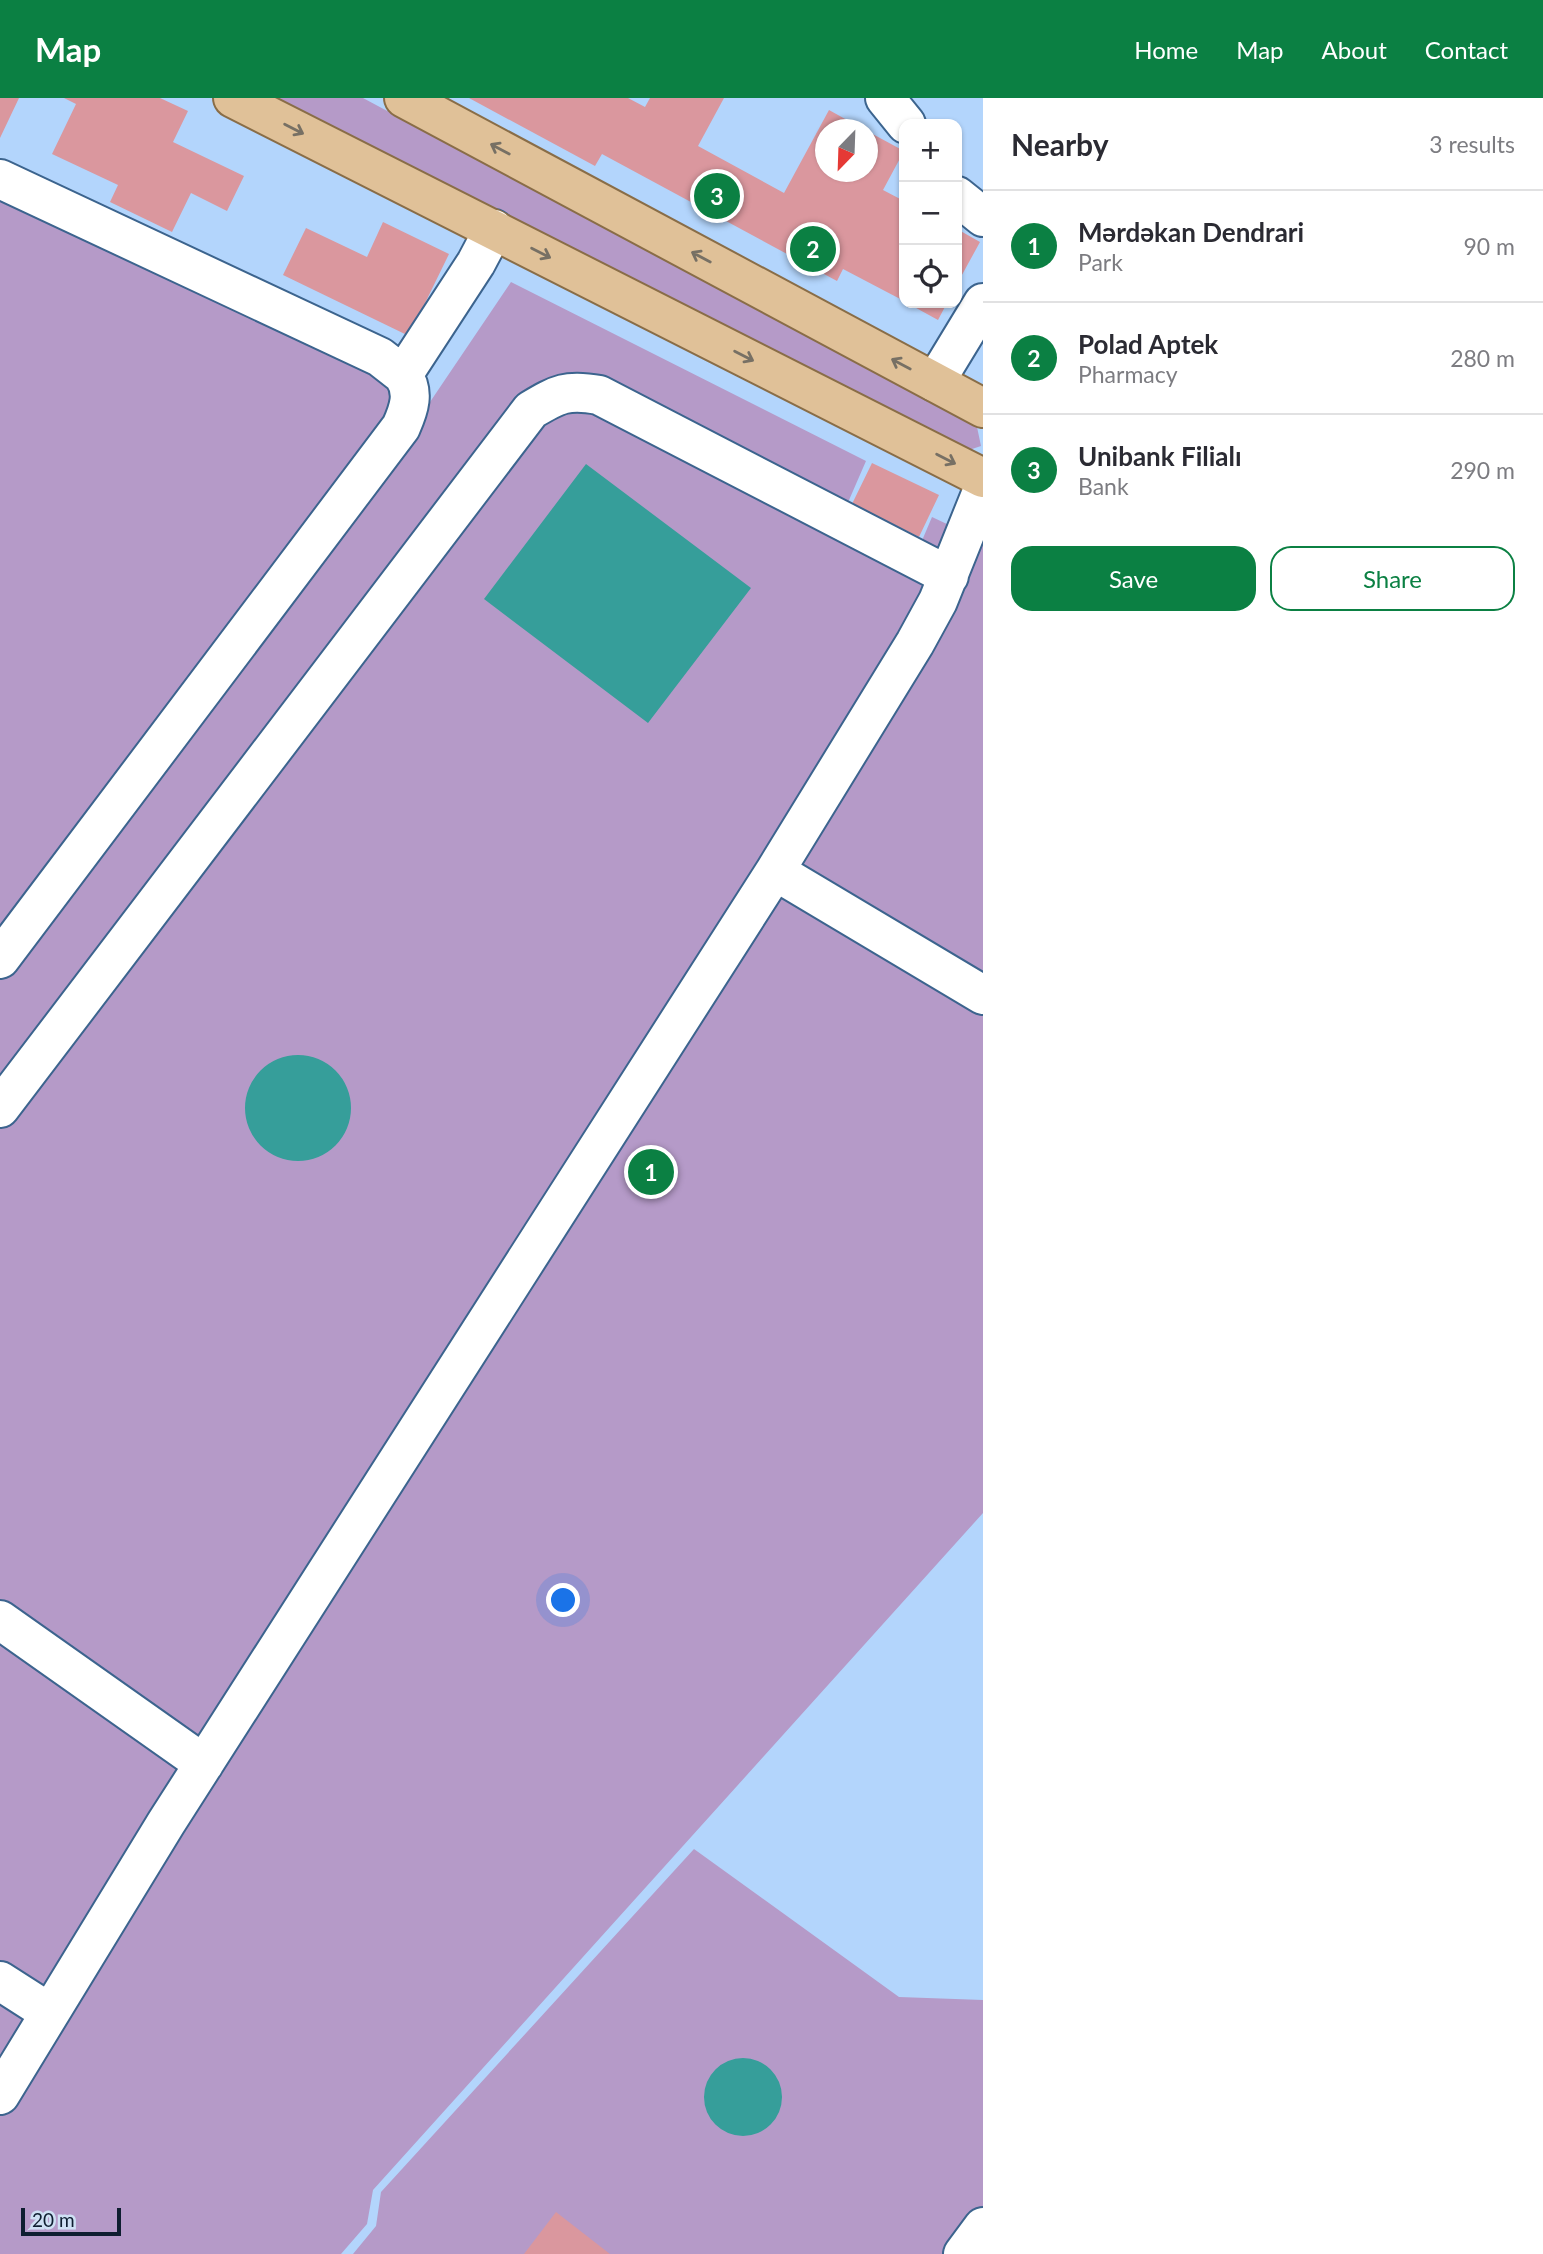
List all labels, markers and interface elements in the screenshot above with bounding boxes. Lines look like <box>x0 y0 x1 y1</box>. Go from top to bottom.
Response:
text: Map <box>35 29 101 69</box>
text: Home <box>1134 35 1198 64</box>
text: Map <box>1236 35 1284 64</box>
text: About <box>1322 35 1387 64</box>
text: Contact <box>1425 35 1508 64</box>
north arrow <box>815 119 878 182</box>
map controls <box>899 119 962 308</box>
button: + <box>899 119 962 182</box>
one-way arrow <box>283 122 304 136</box>
text: Nearby <box>1011 126 1109 162</box>
text: 3 results <box>1429 130 1515 158</box>
one-way arrow <box>490 142 511 156</box>
pin: 3 <box>694 170 740 222</box>
button: − <box>899 182 962 245</box>
text: Mərdəkan Dendrari <box>1078 216 1304 248</box>
pin: 2 <box>790 223 836 275</box>
text: 1 <box>1027 232 1041 260</box>
text: 90 m <box>1464 232 1515 260</box>
button: locate <box>899 245 962 308</box>
one-way arrow <box>530 247 551 260</box>
text: Park <box>1078 248 1123 276</box>
one-way arrow <box>691 249 711 263</box>
text: Polad Aptek <box>1078 328 1218 360</box>
text: 2 <box>1027 344 1041 372</box>
text: 280 m <box>1450 344 1515 372</box>
one-way arrow <box>733 350 754 364</box>
one-way arrow <box>892 357 912 371</box>
text: Pharmacy <box>1078 360 1178 388</box>
text: Unibank Filialı <box>1078 440 1242 472</box>
one-way arrow <box>935 453 956 467</box>
text: 3 <box>1027 456 1041 484</box>
text: 290 m <box>1450 456 1515 484</box>
text: Bank <box>1078 472 1129 500</box>
button: Save <box>1011 546 1256 611</box>
button: Share <box>1270 546 1515 611</box>
pin: 1 <box>628 1146 674 1198</box>
your location <box>546 1583 580 1617</box>
scale bar <box>21 2205 121 2237</box>
text: 20 m <box>32 2208 75 2231</box>

